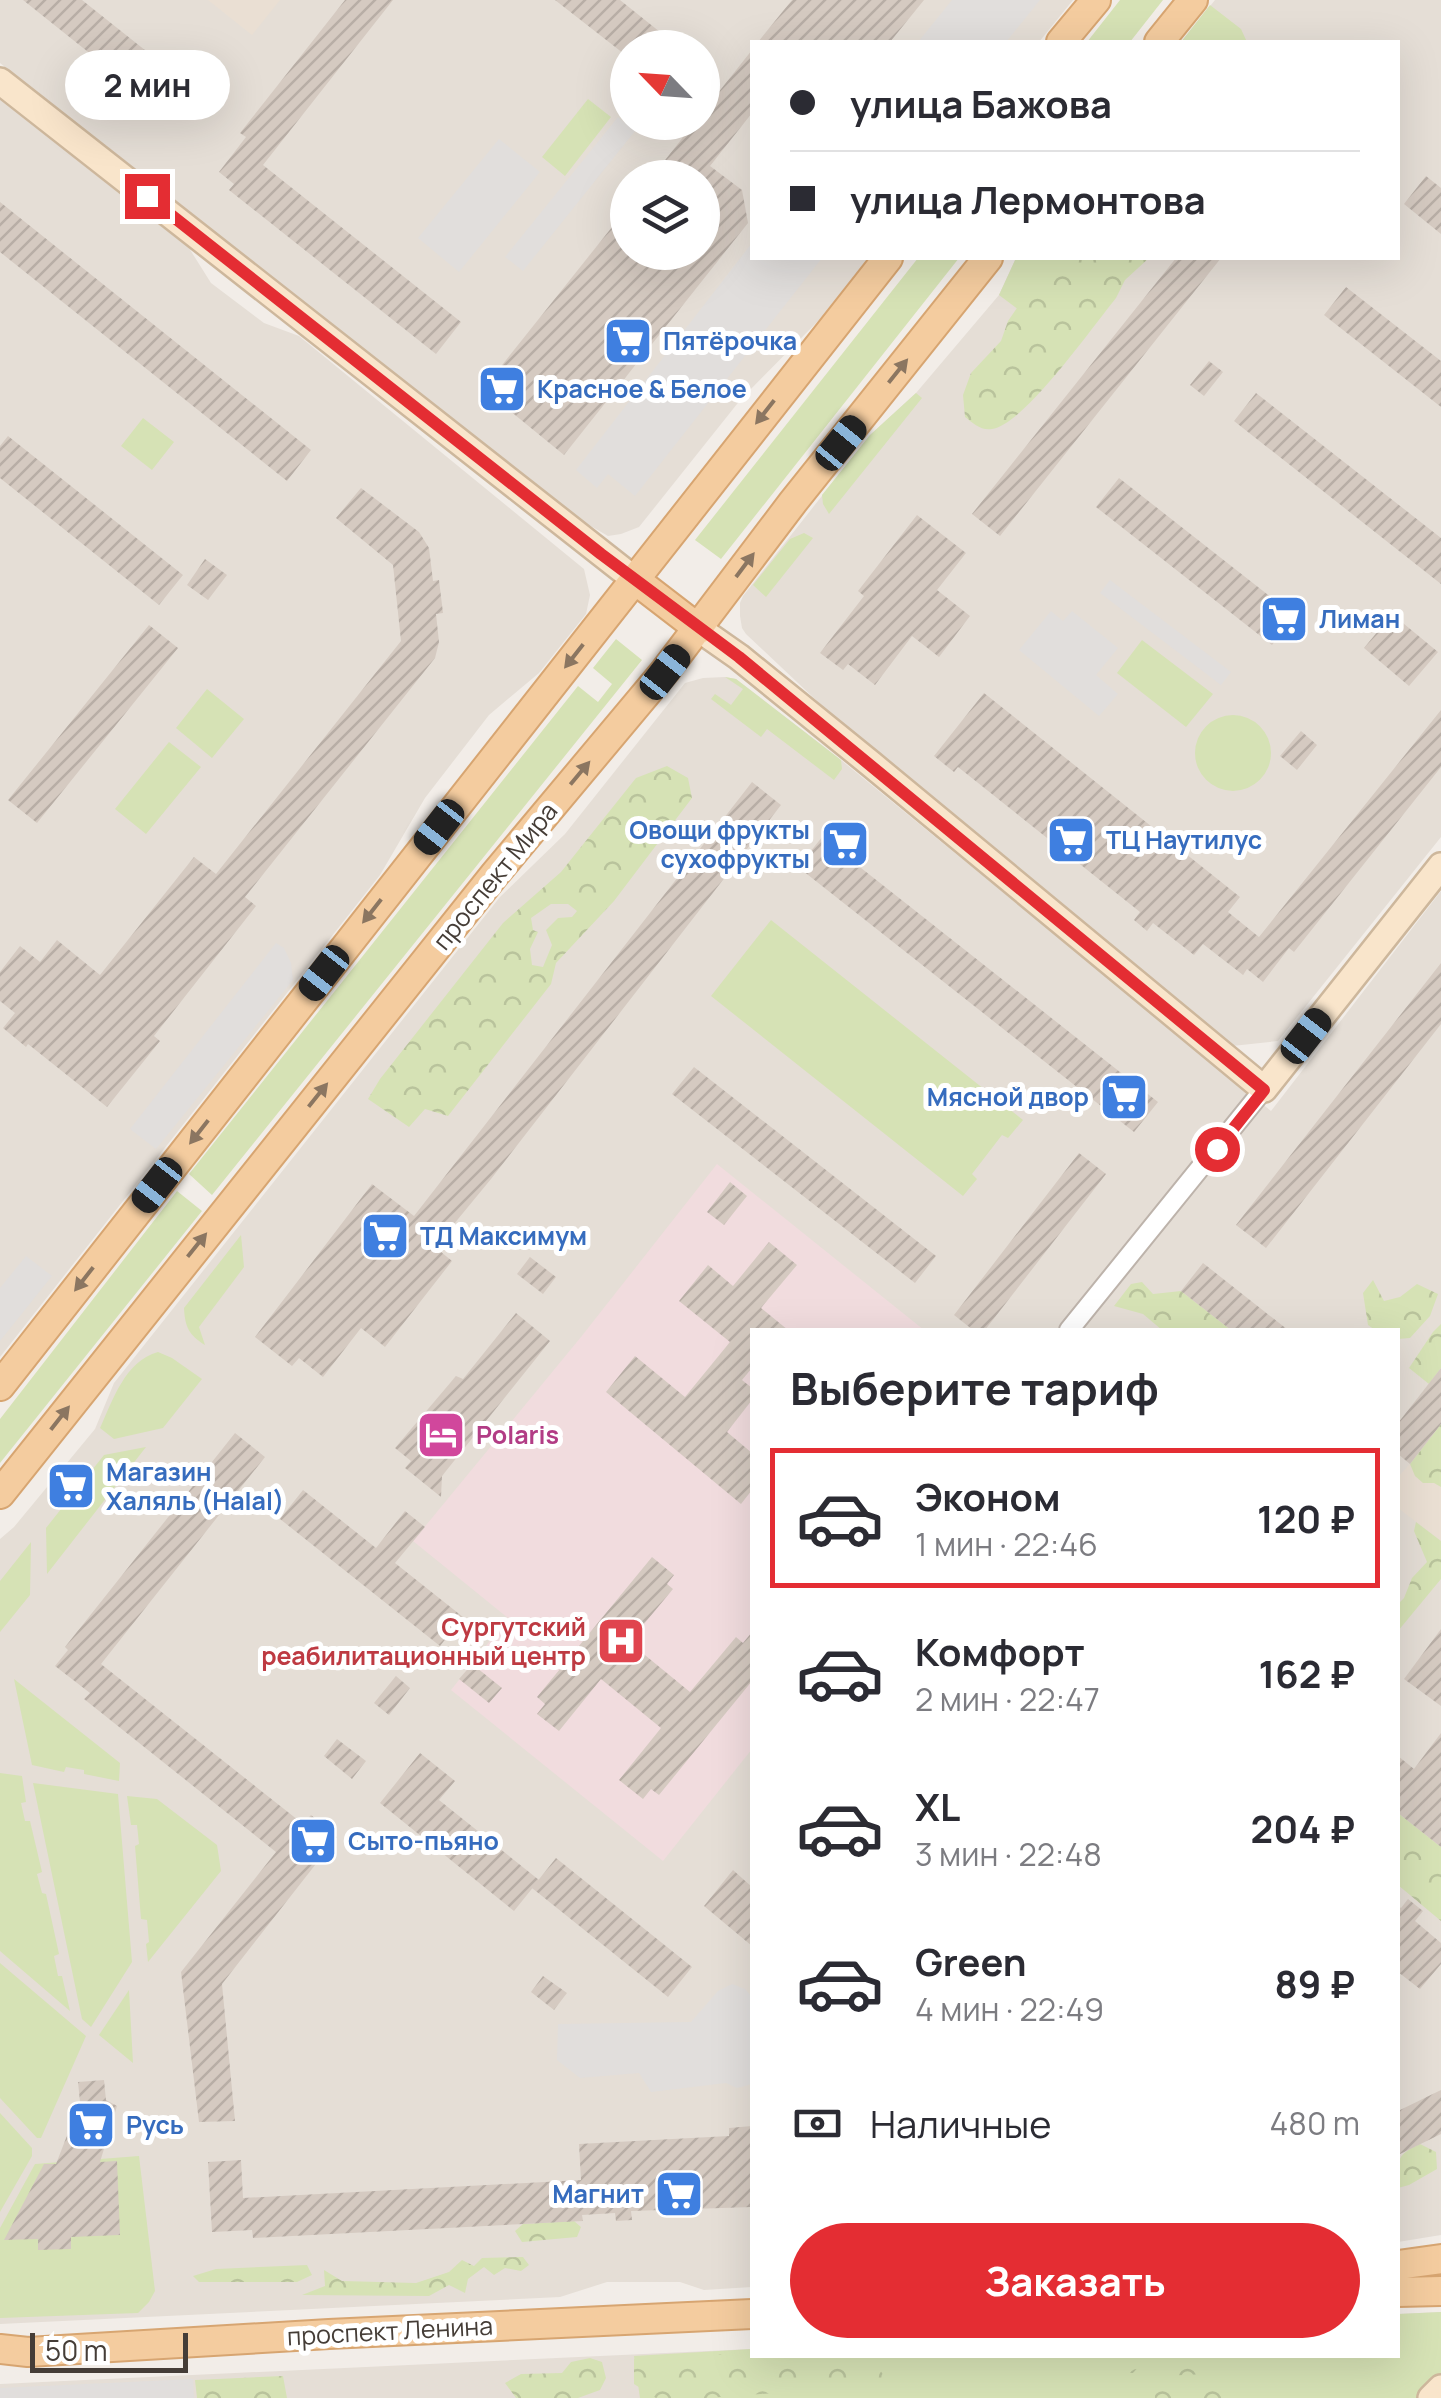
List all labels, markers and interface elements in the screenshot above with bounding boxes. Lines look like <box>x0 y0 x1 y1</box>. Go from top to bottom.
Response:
north arrow <box>610 30 720 140</box>
map controls <box>610 30 720 270</box>
callout: 2 мин <box>64 51 230 121</box>
text: 2 мин <box>103 63 192 107</box>
text: улица Бажова <box>850 77 1112 129</box>
button: layers <box>610 160 720 270</box>
text: улица Лермонтова <box>850 173 1206 225</box>
route end <box>125 174 170 219</box>
supermarket icon: Пятёрочка <box>602 315 654 367</box>
place label: Пятёрочка <box>663 323 797 358</box>
one-way arrow <box>887 359 908 384</box>
supermarket icon: Красное & Белое <box>476 363 528 415</box>
place label: Красное & Белое <box>537 371 747 406</box>
one-way arrow <box>755 399 776 425</box>
car <box>810 410 872 476</box>
one-way arrow <box>735 552 755 578</box>
supermarket icon: Лиман <box>1258 593 1310 645</box>
place label: Лиман <box>1319 601 1400 636</box>
car <box>635 639 695 705</box>
one-way arrow <box>564 644 585 669</box>
one-way arrow <box>569 760 590 785</box>
car <box>409 794 469 860</box>
street label: проспект Мира <box>424 795 565 957</box>
place label: Овощи фрукты сухофрукты <box>629 812 810 876</box>
supermarket icon: ТЦ Наутилус <box>1045 814 1097 866</box>
supermarket icon: Овощи фрукты сухофрукты <box>819 818 871 870</box>
place label: ТЦ Наутилус <box>1106 822 1262 857</box>
one-way arrow <box>363 898 383 924</box>
car <box>294 940 354 1006</box>
car <box>1276 1003 1336 1069</box>
supermarket icon: Мясной двор <box>1098 1071 1150 1123</box>
place label: Мясной двор <box>927 1079 1089 1114</box>
one-way arrow <box>307 1082 328 1107</box>
one-way arrow <box>189 1119 210 1145</box>
route start <box>1195 1127 1240 1172</box>
car <box>127 1152 187 1218</box>
supermarket icon: ТД Максимум <box>359 1210 411 1262</box>
place label: ТД Максимум <box>420 1218 587 1253</box>
one-way arrow <box>186 1233 207 1258</box>
one-way arrow <box>74 1266 95 1291</box>
text: Выберите тариф <box>790 1357 1159 1419</box>
one-way arrow <box>50 1405 71 1431</box>
hotel icon: Polaris <box>415 1409 467 1461</box>
place label: Polaris <box>476 1417 559 1452</box>
place label: Магазин Халяль (Halal) <box>106 1454 284 1518</box>
supermarket icon: Магазин Халяль (Halal) <box>45 1460 97 1512</box>
text: Эконом <box>915 1470 1061 1522</box>
icon: car <box>795 1473 885 1563</box>
text: 120 ₽ <box>1257 1492 1355 1544</box>
text: 1 мин · 22:46 <box>915 1522 1098 1566</box>
place label: Сургутский реабилитационный центр <box>261 1609 586 1673</box>
hospital icon: Сургутский реабилитационный центр <box>595 1615 647 1667</box>
text: Комфорт <box>915 1625 1085 1677</box>
icon: car <box>795 1628 885 1718</box>
text: 162 ₽ <box>1258 1647 1355 1699</box>
text: 2 мин · 22:47 <box>915 1677 1100 1721</box>
text: XL <box>915 1780 960 1832</box>
icon: car <box>795 1783 885 1873</box>
text: 204 ₽ <box>1251 1802 1355 1854</box>
supermarket icon: Сыто-пьяно <box>287 1815 339 1867</box>
place label: Сыто-пьяно <box>348 1823 499 1858</box>
text: 3 мин · 22:48 <box>915 1832 1102 1876</box>
text: Green <box>915 1935 1027 1987</box>
icon: car <box>795 1938 885 2028</box>
text: 89 ₽ <box>1274 1957 1355 2009</box>
text: 4 мин · 22:49 <box>915 1987 1104 2031</box>
icon: cash <box>790 2096 845 2151</box>
text: Наличные <box>870 2097 1051 2149</box>
supermarket icon: Русь <box>65 2099 117 2151</box>
text: 480 m <box>1270 2101 1360 2145</box>
place label: Русь <box>126 2107 184 2142</box>
supermarket icon: Магнит <box>653 2168 705 2220</box>
place label: Магнит <box>552 2176 644 2211</box>
button: Заказать <box>790 2223 1360 2338</box>
street label: проспект Ленина <box>286 2308 494 2353</box>
scale bar <box>30 2328 188 2372</box>
text: 50 m <box>45 2331 108 2369</box>

